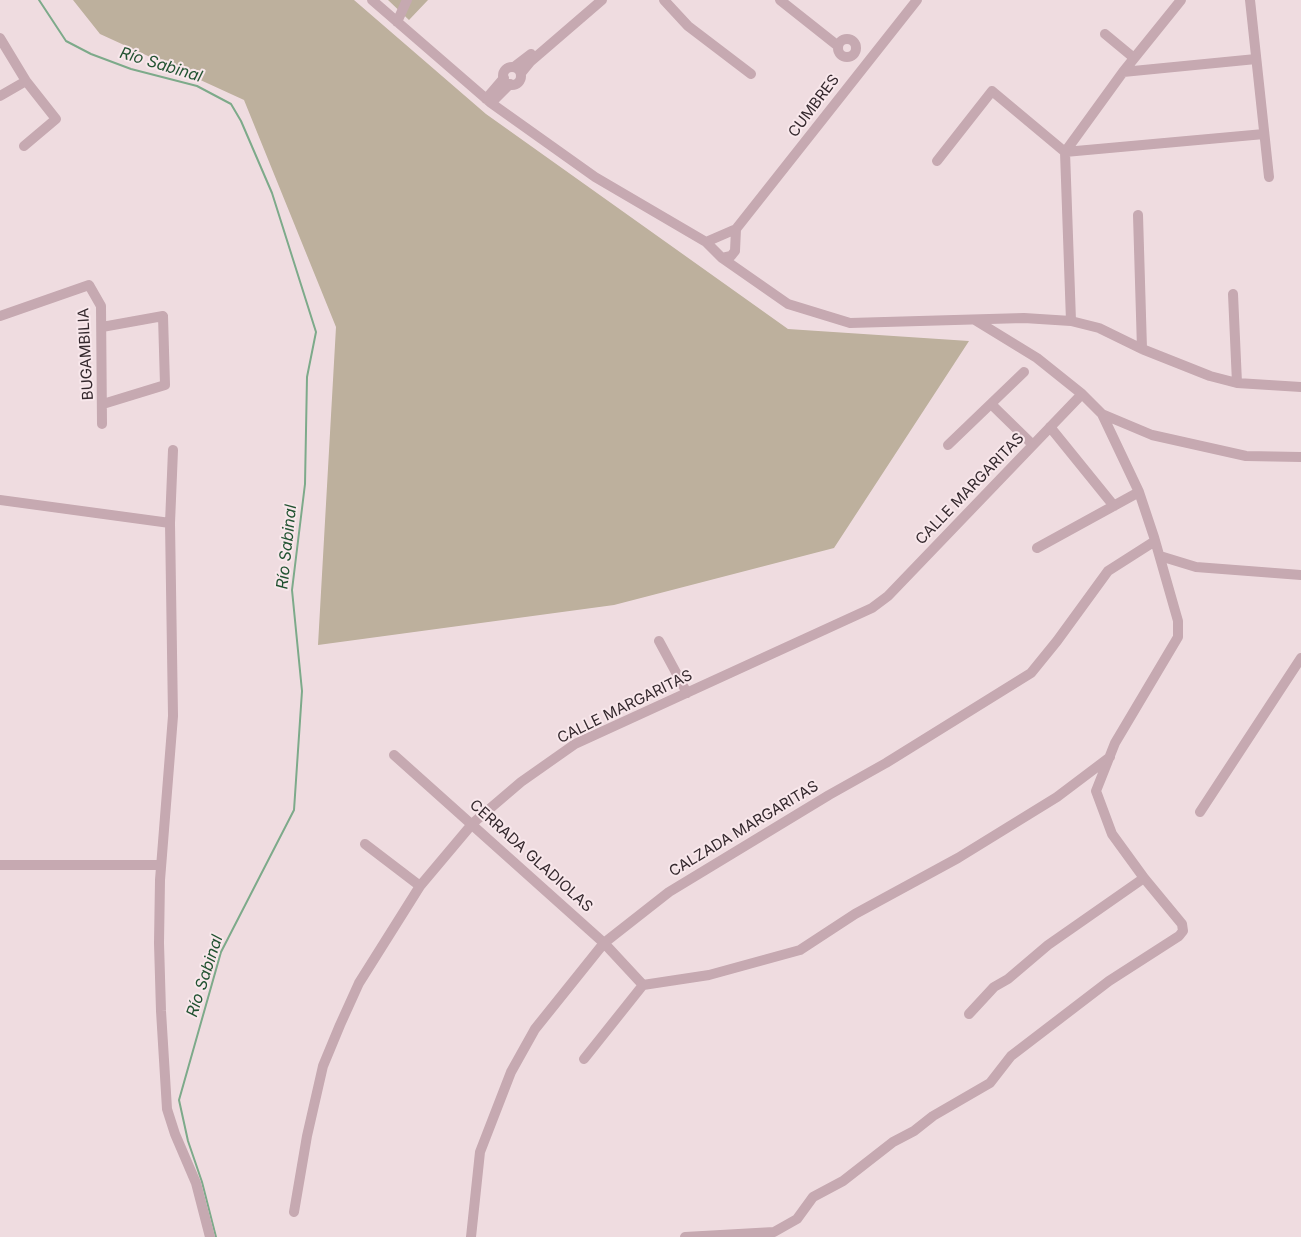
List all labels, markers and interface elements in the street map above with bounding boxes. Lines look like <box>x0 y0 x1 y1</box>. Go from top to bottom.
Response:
water label: Río Sabinal <box>117 43 205 87</box>
street label: CUMBRES <box>785 71 843 141</box>
street label: BUGAMBILIA <box>75 307 97 401</box>
street label: CALLE MARGARITAS <box>912 430 1028 548</box>
water label: Río Sabinal <box>273 504 301 590</box>
street label: CALLE MARGARITAS <box>555 666 695 748</box>
street label: CALZADA MARGARITAS <box>666 777 822 881</box>
street label: CERRADA GLADIOLAS <box>466 796 596 916</box>
water label: Río Sabinal <box>183 933 227 1019</box>

